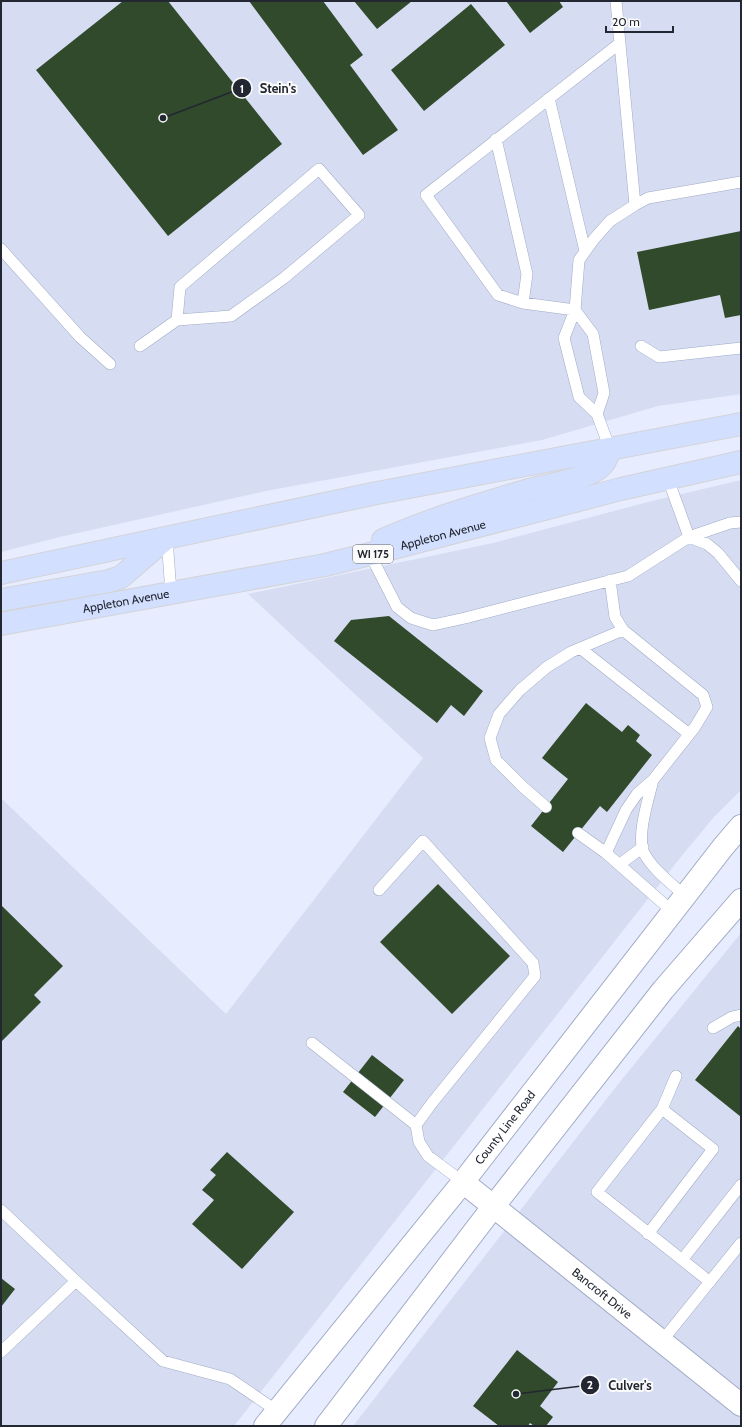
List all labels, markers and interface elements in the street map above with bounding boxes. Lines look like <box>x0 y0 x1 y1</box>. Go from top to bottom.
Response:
scale bar <box>606 8 673 34</box>
text: 20 m <box>612 14 640 29</box>
callout: Stein's <box>232 76 304 101</box>
text: Stein's <box>260 80 297 96</box>
text: 1 <box>240 81 244 96</box>
street label: Appleton Avenue <box>398 516 487 553</box>
road number: WI 175 <box>353 545 393 563</box>
street label: Appleton Avenue <box>81 586 170 616</box>
street label: County Line Road <box>471 1087 538 1167</box>
street label: Bancroft Drive <box>569 1264 635 1322</box>
callout: Culver's <box>580 1373 659 1398</box>
text: 2 <box>587 1377 593 1392</box>
text: Culver's <box>608 1377 652 1393</box>

